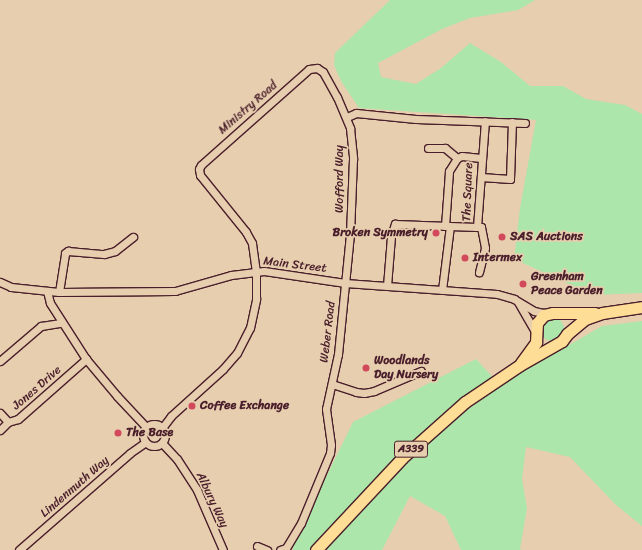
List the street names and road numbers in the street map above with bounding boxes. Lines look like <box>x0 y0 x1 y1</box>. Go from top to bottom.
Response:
street label: Ministry Road <box>216 79 280 137</box>
street label: Wofford Way <box>333 145 347 213</box>
street label: The Square <box>460 162 476 222</box>
street label: Main Street <box>263 254 327 276</box>
street label: Weber Road <box>317 300 339 364</box>
street label: Jones Drive <box>10 363 64 413</box>
road number: A339 <box>393 440 429 458</box>
street label: Lindenmuth Way <box>38 453 112 521</box>
street label: Albury Way <box>193 470 231 530</box>

